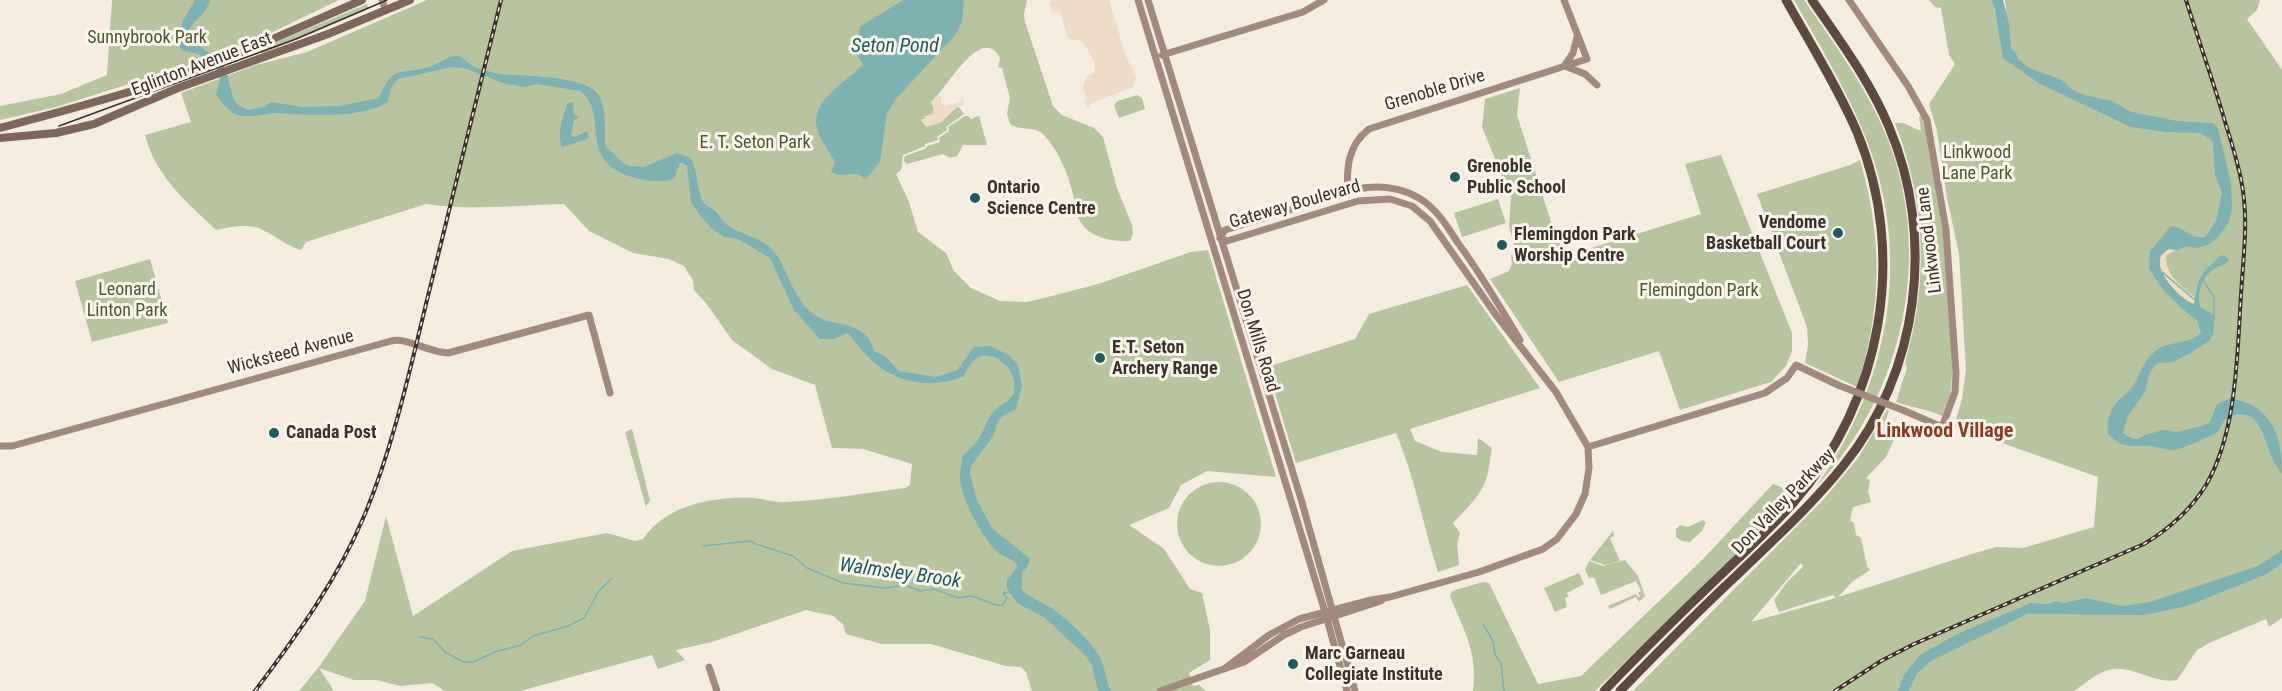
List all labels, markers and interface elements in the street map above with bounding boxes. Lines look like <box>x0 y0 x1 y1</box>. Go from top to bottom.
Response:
park label: Sunnybrook Park <box>87 27 207 49</box>
street label: Eglinton Avenue East <box>129 28 275 102</box>
water label: Seton Pond <box>851 35 939 59</box>
street label: Grenoble Drive <box>1382 66 1488 116</box>
park label: E. T. Seton Park <box>699 132 811 154</box>
park label: Linkwood Lane Park <box>1942 142 2012 184</box>
place label: Grenoble Public School <box>1467 156 1566 198</box>
marker: Grenoble Public School <box>1448 170 1462 184</box>
street label: Gateway Boulevard <box>1227 176 1363 234</box>
place label: Ontario Science Centre <box>987 177 1096 219</box>
street label: Linkwood Lane <box>1913 186 1947 294</box>
marker: Ontario Science Centre <box>968 191 982 205</box>
place label: Vendome Basketball Court <box>1706 212 1826 254</box>
place label: Flemingdon Park Worship Centre <box>1514 224 1636 266</box>
marker: Vendome Basketball Court <box>1831 226 1845 240</box>
marker: Flemingdon Park Worship Centre <box>1495 238 1509 252</box>
park label: Leonard Linton Park <box>87 279 167 322</box>
park label: Flemingdon Park <box>1639 280 1759 302</box>
street label: Don Mills Road <box>1231 287 1283 395</box>
street label: Wicksteed Avenue <box>226 326 356 380</box>
place label: E.T. Seton Archery Range <box>1112 337 1218 380</box>
marker: E.T. Seton Archery Range <box>1093 351 1107 365</box>
district label: Linkwood Village <box>1877 420 2013 444</box>
place label: Canada Post <box>286 422 376 444</box>
marker: Canada Post <box>267 426 281 440</box>
street label: Don Valley Parkway <box>1728 445 1840 559</box>
water label: Walmsley Brook <box>838 554 962 594</box>
place label: Marc Garneau Collegiate Institute <box>1305 643 1443 686</box>
marker: Marc Garneau Collegiate Institute <box>1286 657 1300 671</box>

